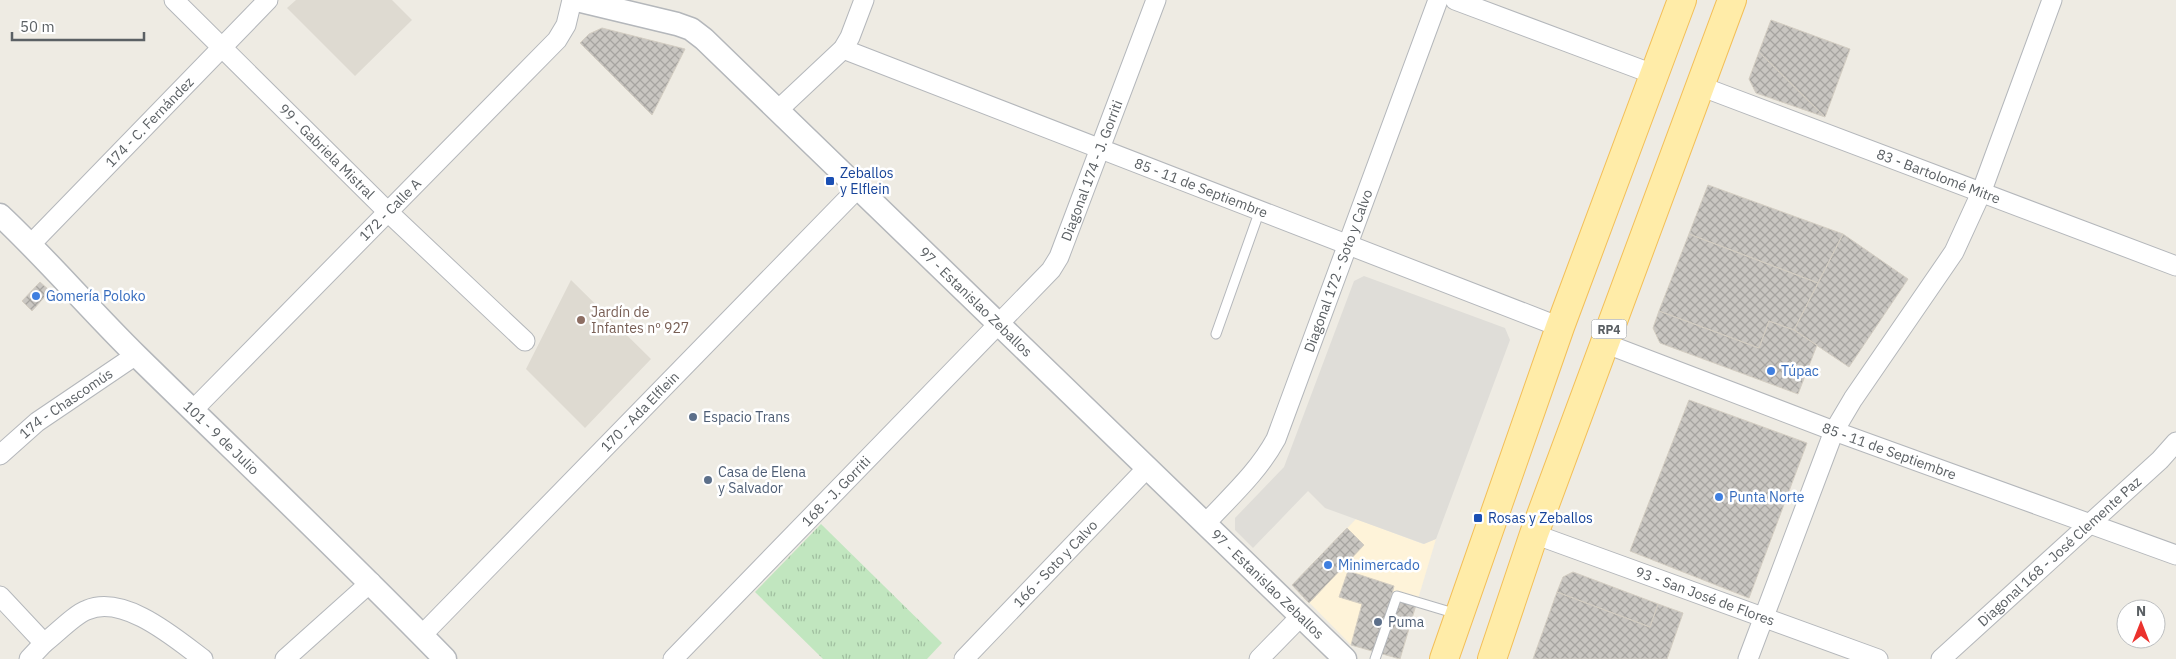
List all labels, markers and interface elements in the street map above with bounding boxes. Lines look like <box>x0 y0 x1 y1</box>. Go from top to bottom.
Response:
scale bar <box>12 10 145 42</box>
text: 50 m <box>20 17 55 36</box>
street label: 174 - C. Fernández <box>101 73 198 171</box>
street label: Diagonal 174 - J. Gorriti <box>1057 98 1126 244</box>
street label: 99 - Gabriela Mistral <box>275 100 379 203</box>
street label: 83 - Bartolomé Mitre <box>1874 145 2003 208</box>
street label: 85 - 11 de Septiembre <box>1132 154 1270 222</box>
place label: Zeballos y Elflein <box>840 164 894 198</box>
street label: 172 - Calle A <box>355 174 425 245</box>
marker: Zeballos y Elflein <box>824 175 836 187</box>
street label: Diagonal 172 - Soto y Calvo <box>1300 187 1376 355</box>
street label: 97 - Estanislao Zeballos <box>915 243 1036 361</box>
place label: Gomería Poloko <box>46 287 146 305</box>
marker: Gomería Poloko <box>30 290 42 302</box>
place label: Jardín de Infantes nº 927 <box>591 303 689 337</box>
marker: Jardín de Infantes nº 927 <box>575 314 587 326</box>
road number: RP4 <box>1592 320 1626 338</box>
place label: Túpac <box>1781 362 1819 380</box>
street label: 174 - Chascomús <box>16 364 116 442</box>
marker: Túpac <box>1765 365 1777 377</box>
street label: 170 - Ada Elflein <box>597 368 683 455</box>
street label: 101 - 9 de Julio <box>180 397 263 479</box>
place label: Espacio Trans <box>703 408 790 426</box>
marker: Espacio Trans <box>687 411 699 423</box>
street label: 85 - 11 de Septiembre <box>1820 418 1959 484</box>
street label: 168 - J. Gorriti <box>798 452 874 530</box>
place label: Casa de Elena y Salvador <box>718 463 806 497</box>
street label: Diagonal 168 - José Clemente Paz <box>1974 472 2145 630</box>
marker: Casa de Elena y Salvador <box>702 474 714 486</box>
place label: Punta Norte <box>1729 488 1805 506</box>
marker: Punta Norte <box>1713 491 1725 503</box>
place label: Rosas y Zeballos <box>1488 509 1593 527</box>
marker: Rosas y Zeballos <box>1472 512 1484 524</box>
street label: 166 - Soto y Calvo <box>1009 516 1101 611</box>
street label: 97 - Estanislao Zeballos <box>1207 525 1328 643</box>
place label: Minimercado <box>1338 556 1420 574</box>
marker: Minimercado <box>1322 559 1334 571</box>
street label: 93 - San José de Flores <box>1633 563 1777 630</box>
north arrow <box>2116 599 2166 649</box>
text: N <box>2136 602 2146 620</box>
place label: Puma <box>1388 613 1425 631</box>
marker: Puma <box>1372 616 1384 628</box>

